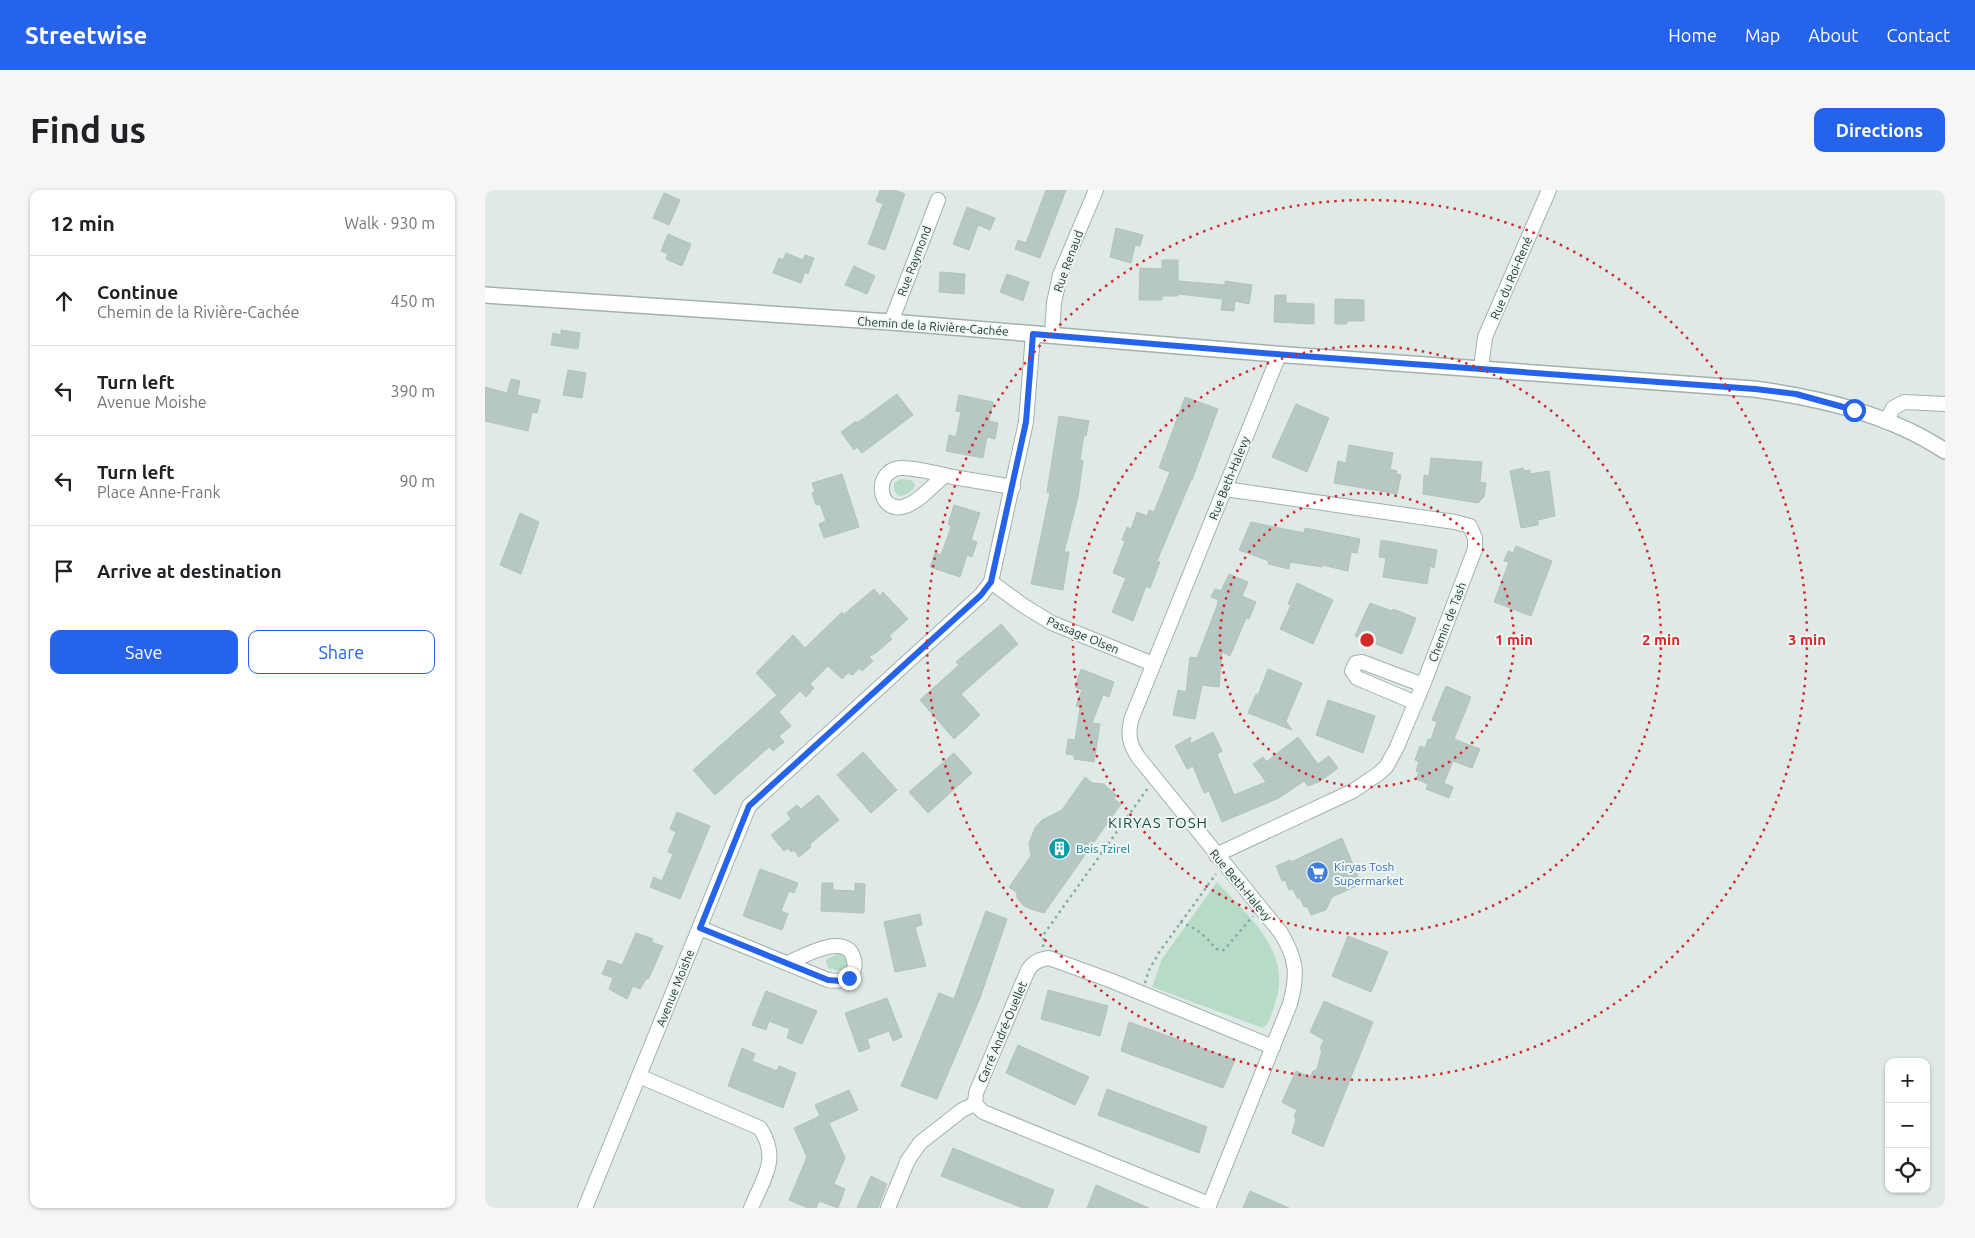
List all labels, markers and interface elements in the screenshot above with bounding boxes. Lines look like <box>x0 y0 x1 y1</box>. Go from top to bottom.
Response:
text: Streetwise <box>25 22 147 49</box>
text: Home <box>1668 25 1717 45</box>
text: Map <box>1745 25 1780 45</box>
text: About <box>1808 25 1858 45</box>
text: Contact <box>1886 25 1950 45</box>
button: Directions <box>1814 108 1945 152</box>
text: Find us <box>30 110 146 150</box>
text: 12 min <box>50 211 115 235</box>
text: Walk · 930 m <box>344 214 435 232</box>
street label: Rue Raymond <box>895 224 933 298</box>
street label: Rue Renaud <box>1051 228 1085 294</box>
street label: Rue du Roi-René <box>1488 235 1534 321</box>
text: Continue <box>97 281 178 303</box>
icon: ahead <box>50 287 78 315</box>
text: 450 m <box>390 292 435 310</box>
text: Chemin de la Rivière-Cachée <box>97 303 299 321</box>
street label: Chemin de la Rivière-Cachée <box>857 314 1009 338</box>
text: Turn left <box>97 371 175 393</box>
icon: left <box>50 377 78 405</box>
text: 390 m <box>390 382 435 400</box>
text: Avenue Moishe <box>97 393 207 411</box>
route start <box>1843 399 1866 422</box>
street label: Rue Beth-Halevy <box>1206 434 1252 522</box>
text: Turn left <box>97 461 175 483</box>
icon: left <box>50 467 78 495</box>
text: 90 m <box>399 472 435 490</box>
text: Place Anne-Frank <box>97 483 221 501</box>
icon: arrive <box>50 557 78 585</box>
text: Arrive at destination <box>97 560 282 582</box>
street label: Chemin de Tash <box>1426 580 1468 664</box>
street label: Passage Olsen <box>1045 614 1121 656</box>
button: Save <box>50 630 238 674</box>
button: Share <box>248 630 435 674</box>
centre of rings <box>1358 631 1376 649</box>
text: 1 min <box>1495 631 1533 648</box>
text: 2 min <box>1642 631 1680 648</box>
text: 3 min <box>1788 631 1826 648</box>
district label: KIRYAS TOSH <box>1108 814 1208 831</box>
building icon: Beis Tzirel <box>1048 836 1072 860</box>
place label: Beis Tzirel <box>1076 842 1130 855</box>
street label: Rue Beth-Halevy <box>1207 847 1275 923</box>
place label: Kiryas Tosh Supermarket <box>1334 860 1404 887</box>
supermarket icon: Kiryas Tosh Supermarket <box>1306 861 1330 885</box>
street label: Avenue Moishe <box>654 947 696 1029</box>
route end <box>838 967 861 990</box>
street label: Carré André-Ouellet <box>975 979 1029 1085</box>
map controls <box>1885 1058 1930 1193</box>
button: + <box>1885 1058 1930 1103</box>
button: − <box>1885 1103 1930 1148</box>
button: locate <box>1885 1148 1930 1193</box>

